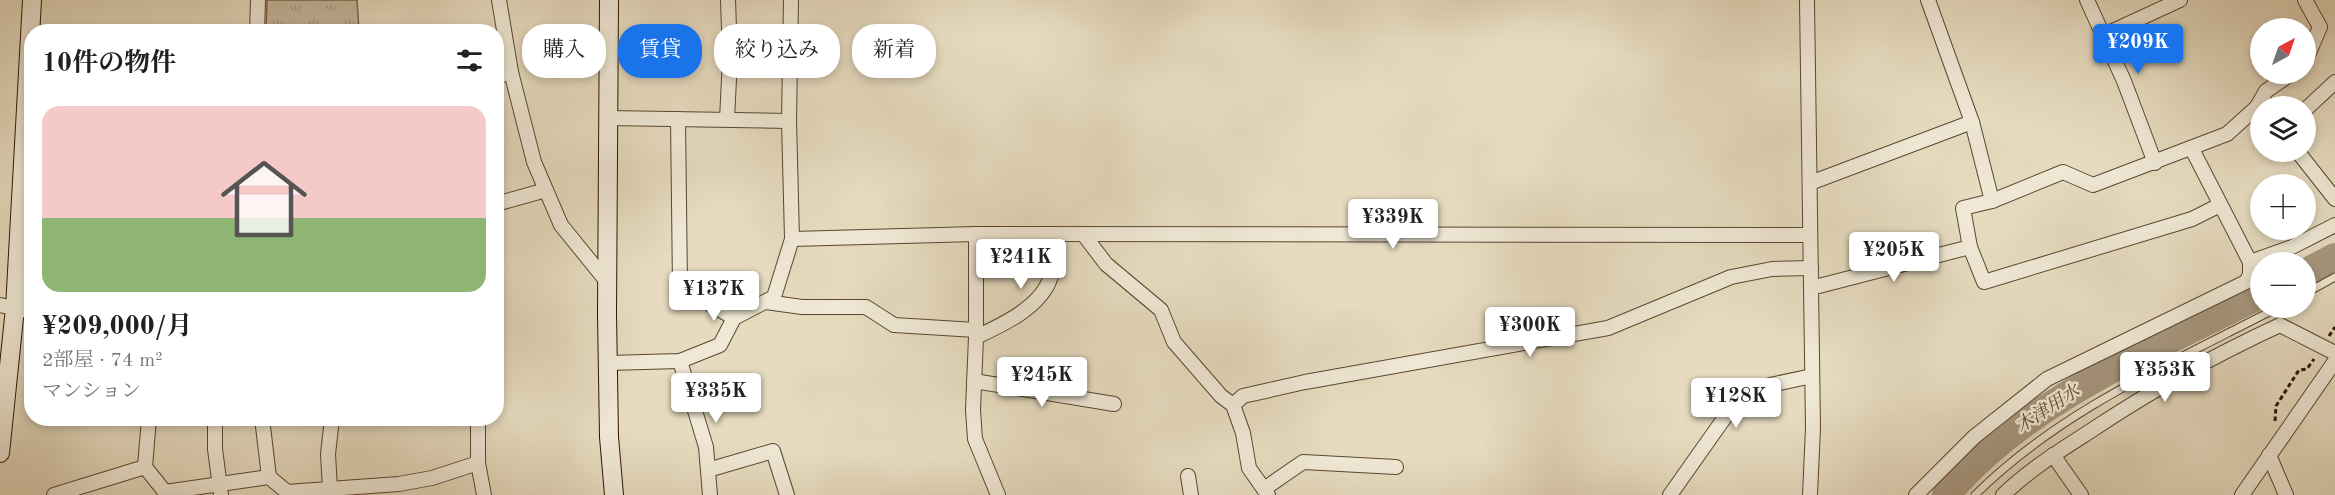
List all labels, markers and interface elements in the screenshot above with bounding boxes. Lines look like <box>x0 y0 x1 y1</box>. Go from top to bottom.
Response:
north arrow <box>2250 18 2316 84</box>
map controls <box>2250 18 2316 318</box>
chip: 購入 <box>522 24 606 78</box>
chip: 賃貸 <box>618 24 702 78</box>
chip: 絞り込み <box>714 24 840 78</box>
chip: 新着 <box>852 24 936 78</box>
pin: ¥209K <box>2096 24 2180 75</box>
text: ¥209K <box>2107 33 2169 53</box>
icon: filters <box>453 44 486 77</box>
text: 10件の物件 <box>42 51 176 77</box>
button: layers <box>2250 96 2316 162</box>
icon: home <box>210 145 318 253</box>
button: + <box>2250 174 2316 240</box>
pin: ¥339K <box>1351 199 1435 250</box>
text: ¥339K <box>1362 208 1424 228</box>
pin: ¥205K <box>1852 232 1936 283</box>
pin: ¥241K <box>979 239 1063 290</box>
text: ¥205K <box>1863 241 1925 261</box>
text: ¥241K <box>990 248 1052 268</box>
button: − <box>2250 252 2316 318</box>
pin: ¥137K <box>672 271 756 322</box>
text: ¥137K <box>683 280 745 300</box>
pin: ¥300K <box>1488 307 1572 358</box>
text: ¥209,000/月 <box>42 314 193 340</box>
text: ¥300K <box>1499 316 1561 336</box>
text: 2部屋 · 74 m² <box>42 351 163 371</box>
pin: ¥353K <box>2123 352 2207 403</box>
pin: ¥245K <box>1000 357 1084 408</box>
text: ¥353K <box>2134 361 2196 381</box>
text: ¥245K <box>1011 366 1073 386</box>
pin: ¥335K <box>674 373 758 424</box>
pin: ¥128K <box>1694 378 1778 429</box>
water label: 木津用水 <box>2012 379 2085 436</box>
text: マンション <box>42 382 141 402</box>
text: ¥335K <box>685 382 747 402</box>
text: ¥128K <box>1705 387 1767 407</box>

